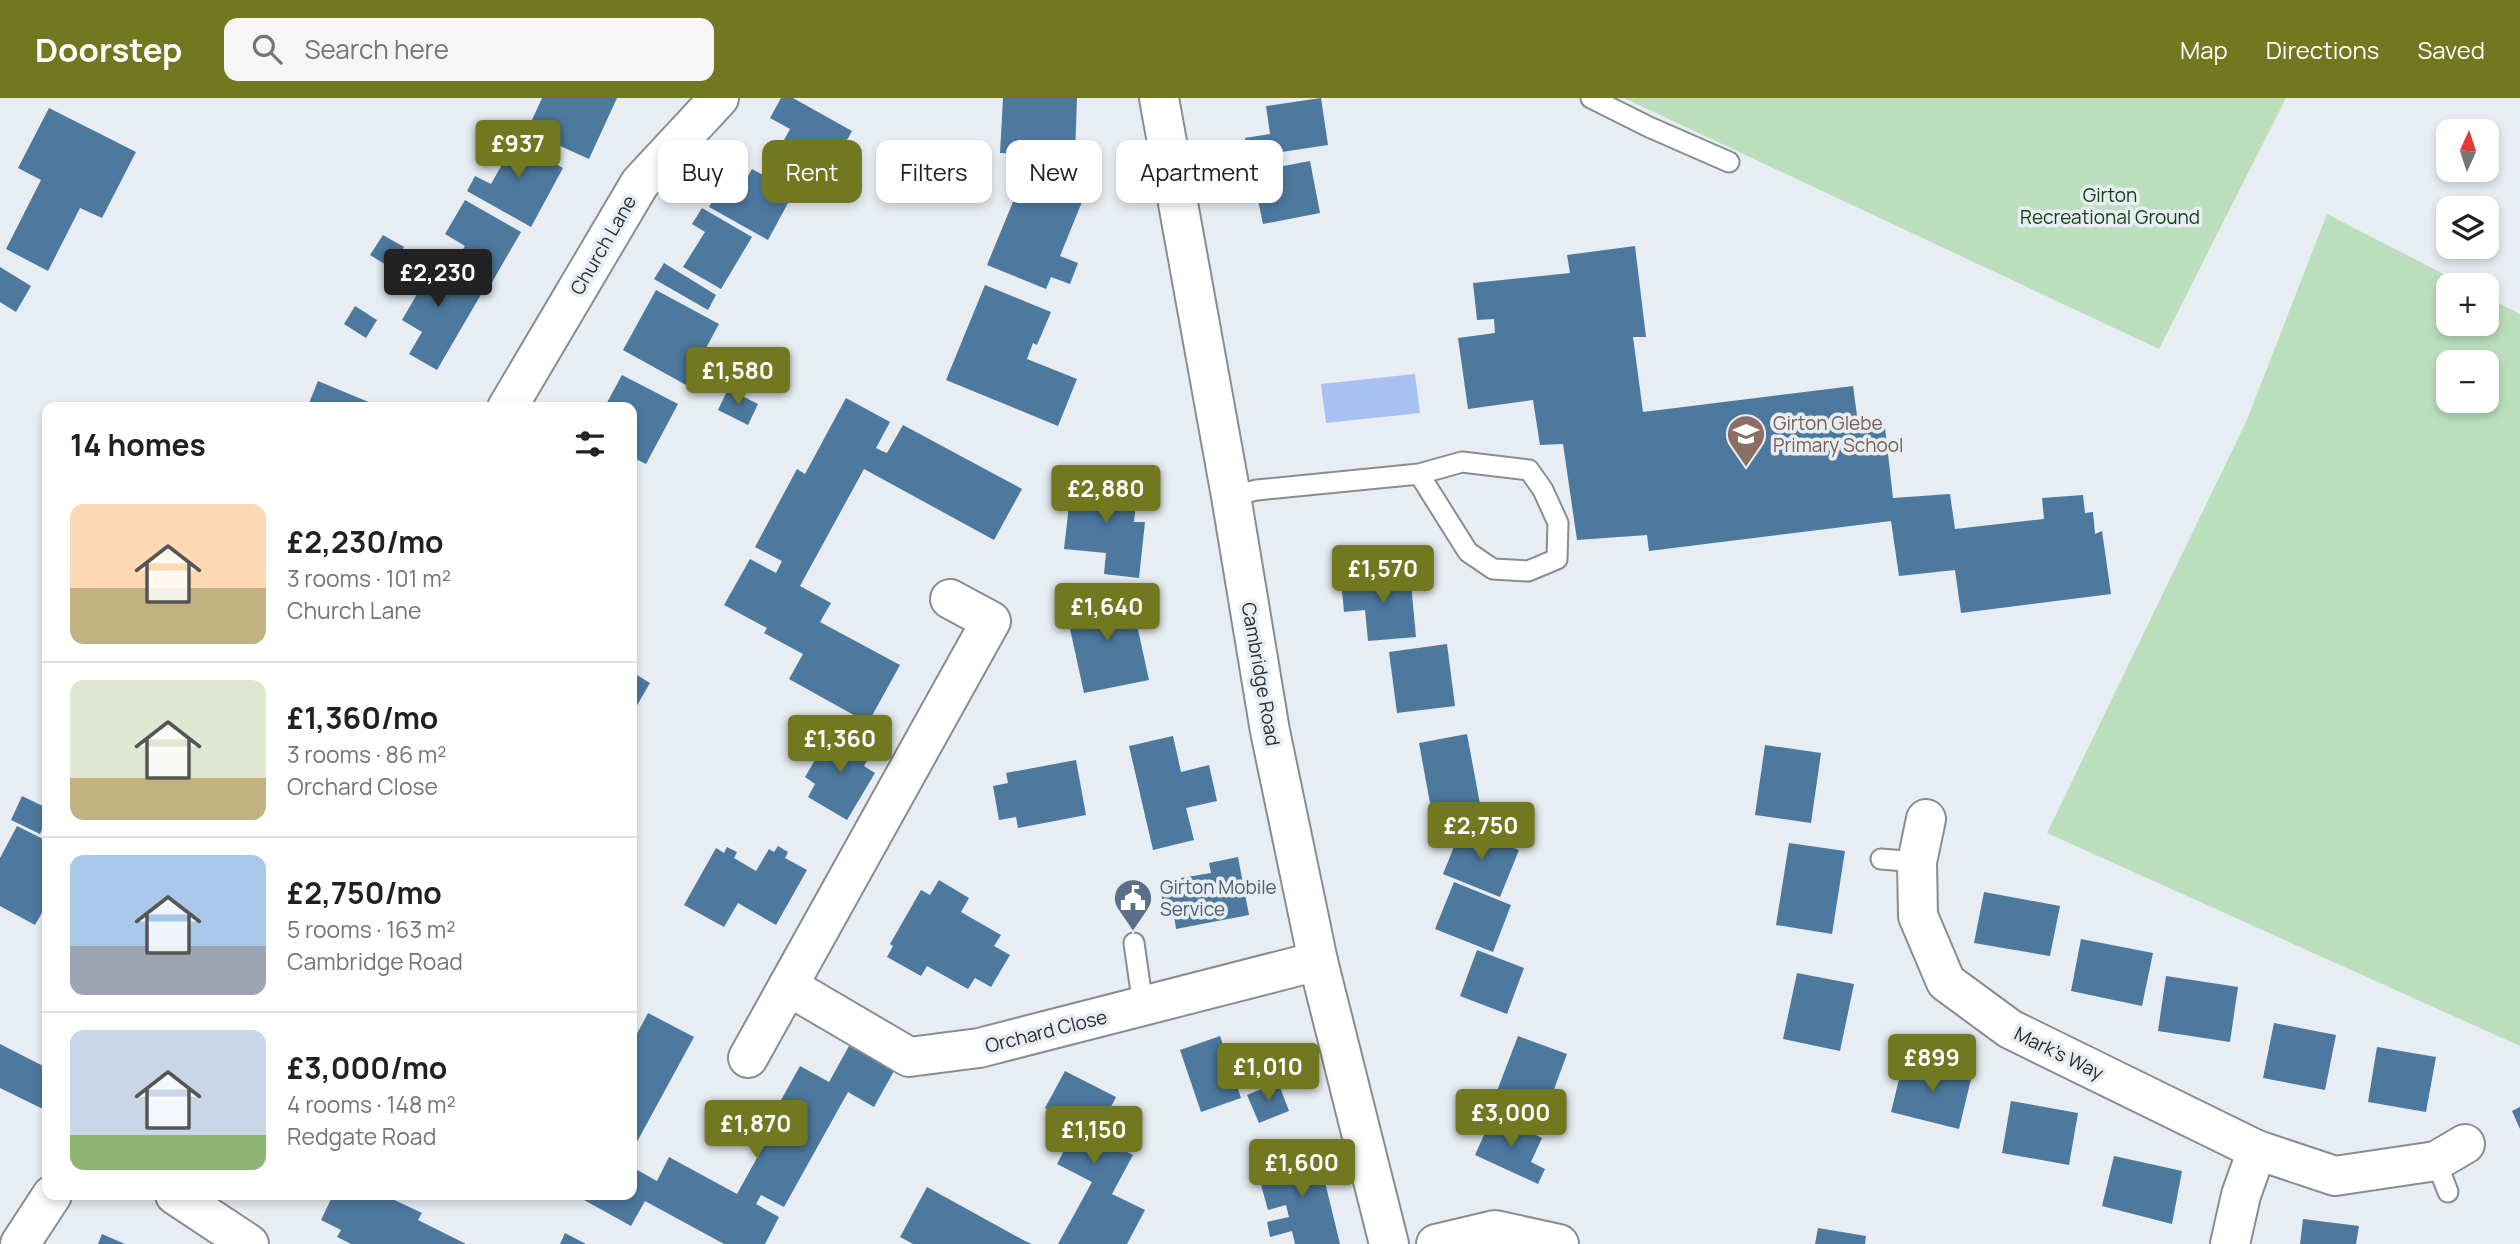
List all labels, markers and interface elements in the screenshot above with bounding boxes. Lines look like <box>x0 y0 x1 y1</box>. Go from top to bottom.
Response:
search box <box>224 18 714 81</box>
text: Doorstep <box>35 27 182 72</box>
icon: search <box>248 30 286 68</box>
text: Search here <box>304 31 449 67</box>
text: Map <box>2180 33 2228 66</box>
text: Directions <box>2266 33 2379 66</box>
text: Saved <box>2417 33 2485 66</box>
north arrow <box>2436 119 2499 182</box>
map controls <box>2436 119 2499 413</box>
pin: £937 <box>477 120 559 180</box>
text: £937 <box>491 127 545 159</box>
chip: Buy <box>658 140 748 203</box>
chip: Rent <box>762 140 862 203</box>
chip: Filters <box>876 140 992 203</box>
chip: New <box>1006 140 1102 203</box>
chip: Apartment <box>1116 140 1283 203</box>
park label: Girton Recreational Ground <box>2020 182 2200 230</box>
street label: Church Lane <box>564 190 642 300</box>
button: layers <box>2436 196 2499 259</box>
pin: £2,230 <box>381 250 495 309</box>
text: £2,230 <box>400 256 476 288</box>
button: + <box>2436 273 2499 336</box>
pin: £1,580 <box>681 348 795 407</box>
button: − <box>2436 350 2499 413</box>
text: £1,580 <box>702 354 774 386</box>
place label: Girton Glebe Primary School <box>1773 410 1903 458</box>
school or university icon: Girton Glebe Primary School <box>1725 413 1767 468</box>
text: 14 homes <box>70 424 206 465</box>
icon: filters <box>571 425 609 463</box>
pin: £2,880 <box>1049 466 1163 525</box>
text: £2,880 <box>1067 472 1145 504</box>
text: £2,230/mo <box>287 521 444 562</box>
icon: home <box>126 532 210 616</box>
pin: £1,570 <box>1326 546 1440 605</box>
text: £1,570 <box>1348 552 1418 584</box>
text: 3 rooms · 101 m² <box>287 562 451 594</box>
pin: £1,640 <box>1050 584 1164 643</box>
text: £1,640 <box>1071 590 1143 622</box>
text: Church Lane <box>287 594 421 626</box>
street label: Cambridge Road <box>1236 600 1286 748</box>
text: £1,360/mo <box>287 697 438 738</box>
icon: home <box>126 708 210 792</box>
pin: £1,360 <box>783 716 897 775</box>
text: £1,360 <box>804 722 876 754</box>
text: 3 rooms · 86 m² <box>287 738 447 770</box>
text: Orchard Close <box>287 770 438 802</box>
pin: £2,750 <box>1424 802 1538 862</box>
text: £2,750 <box>1444 809 1518 841</box>
text: £2,750/mo <box>287 872 442 913</box>
place label: Girton Mobile Service <box>1160 874 1277 922</box>
public building icon: Girton Mobile Service <box>1112 877 1154 932</box>
icon: home <box>126 883 210 967</box>
text: 5 rooms · 163 m² <box>287 913 455 945</box>
text: Cambridge Road <box>287 945 463 977</box>
street label: Orchard Close <box>982 1003 1110 1059</box>
street label: Mark's Way <box>2010 1020 2108 1086</box>
pin: £899 <box>1891 1034 1973 1094</box>
text: £899 <box>1904 1041 1960 1073</box>
pin: £1,010 <box>1211 1044 1325 1103</box>
text: £3,000/mo <box>287 1047 447 1088</box>
text: £1,010 <box>1233 1050 1303 1082</box>
icon: home <box>126 1058 210 1142</box>
text: 4 rooms · 148 m² <box>287 1088 456 1120</box>
pin: £3,000 <box>1454 1090 1568 1149</box>
text: £3,000 <box>1472 1096 1550 1128</box>
pin: £1,870 <box>699 1100 813 1160</box>
text: £1,870 <box>721 1107 791 1139</box>
pin: £1,150 <box>1037 1107 1151 1166</box>
text: £1,150 <box>1061 1113 1127 1145</box>
text: Redgate Road <box>287 1120 436 1152</box>
pin: £1,600 <box>1245 1140 1359 1199</box>
text: £1,600 <box>1265 1146 1339 1178</box>

